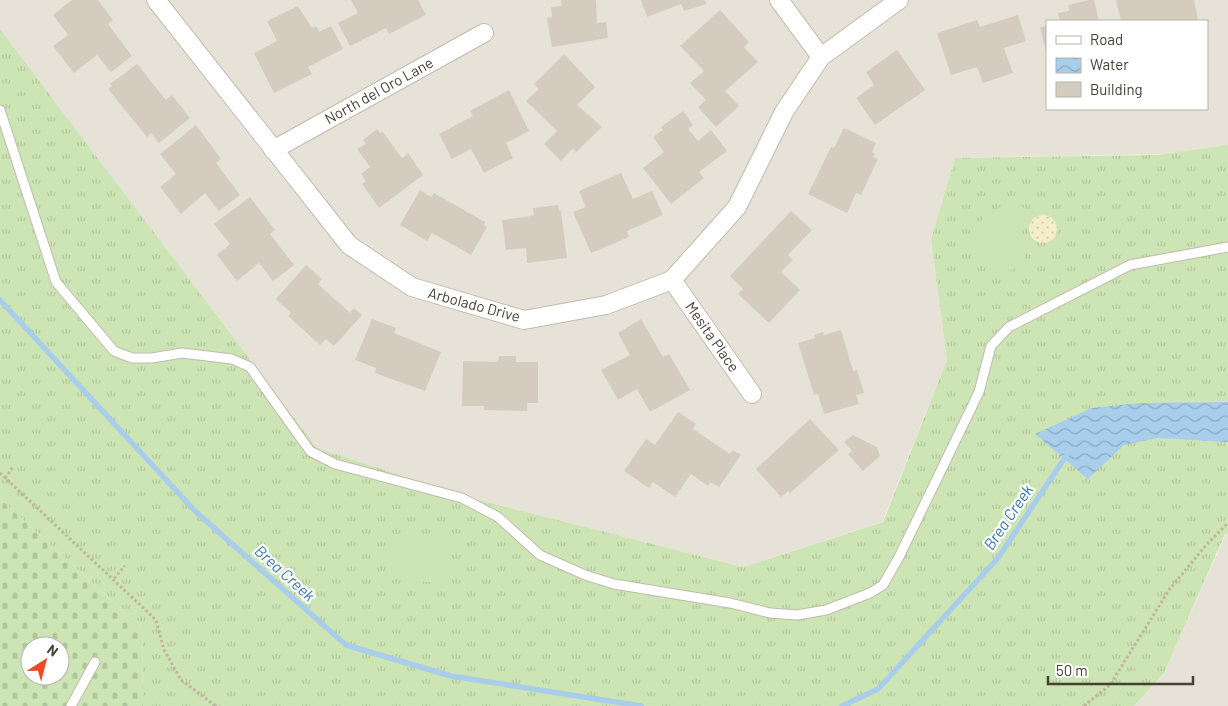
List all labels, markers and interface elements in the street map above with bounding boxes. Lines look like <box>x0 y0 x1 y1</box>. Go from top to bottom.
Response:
legend <box>1046 20 1208 110</box>
text: Road <box>1090 30 1123 48</box>
street label: North del Oro Lane <box>321 53 436 127</box>
text: Water <box>1090 55 1129 73</box>
text: Building <box>1090 80 1143 98</box>
street label: Arbolado Drive <box>426 283 522 325</box>
street label: Mesita Place <box>682 298 744 375</box>
water label: Brea Creek <box>979 480 1036 553</box>
water label: Brea Creek <box>251 541 320 605</box>
north arrow <box>20 636 70 686</box>
text: N <box>44 640 62 660</box>
scale bar <box>1048 654 1193 686</box>
text: 50 m <box>1056 661 1088 679</box>

